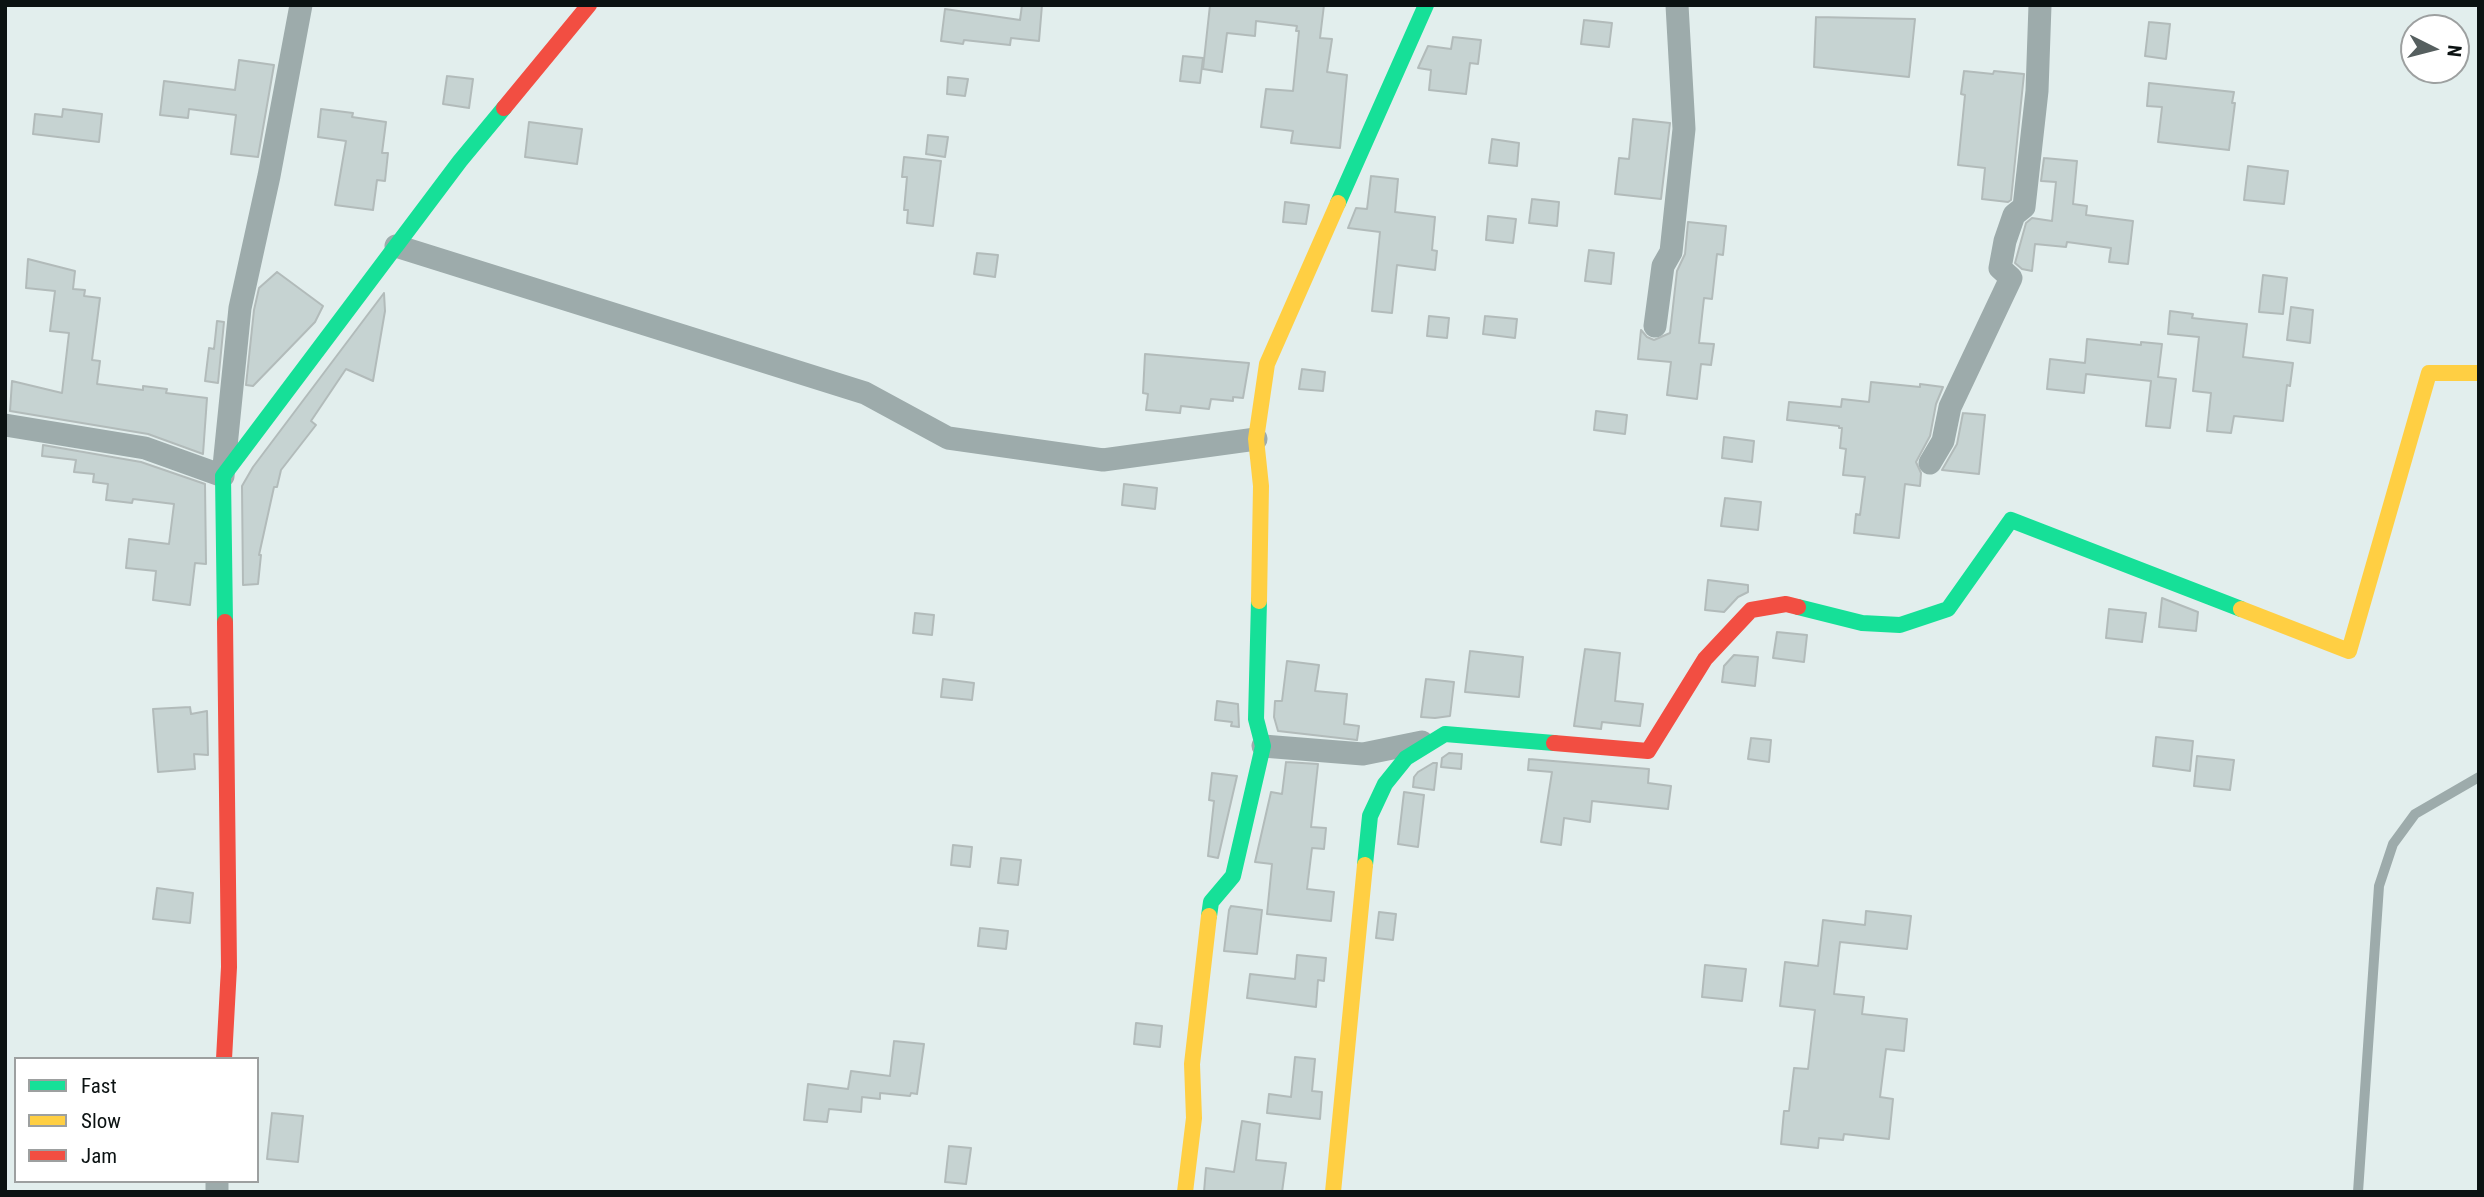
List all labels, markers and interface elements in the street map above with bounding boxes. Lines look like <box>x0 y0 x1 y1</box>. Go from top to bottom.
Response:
north arrow <box>2400 14 2470 84</box>
text: N <box>2442 44 2466 58</box>
legend <box>14 1057 259 1183</box>
text: Fast <box>81 1074 117 1098</box>
text: Slow <box>81 1109 121 1133</box>
text: Jam <box>81 1144 117 1168</box>

